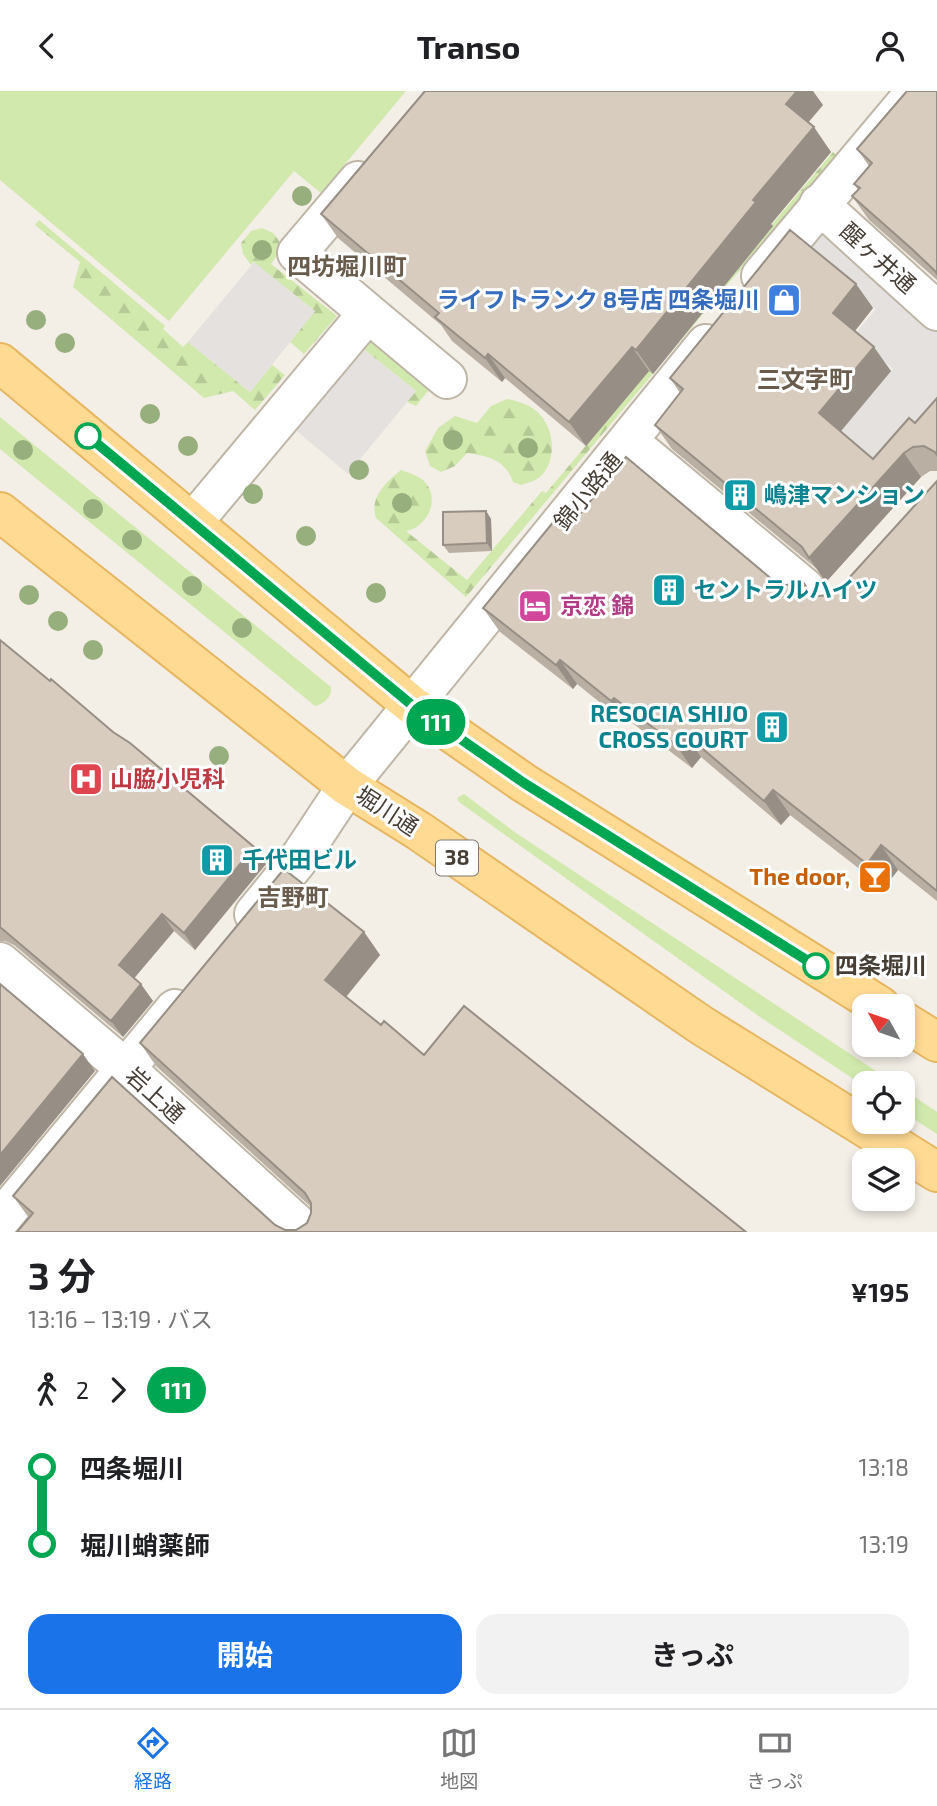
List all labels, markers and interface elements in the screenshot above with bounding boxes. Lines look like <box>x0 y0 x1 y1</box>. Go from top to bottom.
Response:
icon: back <box>28 27 66 65</box>
text: Transo <box>417 27 520 65</box>
icon: person <box>871 27 909 65</box>
street label: 醒ヶ井通 <box>835 216 922 298</box>
district label: 四坊堀川町 <box>287 251 407 280</box>
shop icon: ライフトランク 8号店 四条堀川 <box>765 281 803 319</box>
place label: ライフトランク 8号店 四条堀川 <box>437 285 760 313</box>
district label: 三文字町 <box>757 364 853 393</box>
unlabelled marker <box>75 423 101 449</box>
street label: 錦小路通 <box>547 446 627 535</box>
building icon: 嶋津マンション <box>721 476 759 514</box>
place label: 嶋津マンション <box>764 480 925 508</box>
building icon: セントラルハイツ <box>650 571 688 609</box>
place label: セントラルハイツ <box>694 575 878 603</box>
hotel icon: 京恋 錦 <box>516 587 554 625</box>
place label: 京恋 錦 <box>560 591 634 619</box>
line badge: 111 <box>396 699 476 745</box>
place label: RESOCIA SHIJO CROSS COURT <box>590 699 748 753</box>
text: 111 <box>420 707 452 736</box>
building icon: RESOCIA SHIJO CROSS COURT <box>753 708 791 746</box>
hospital icon: 山脇小児科 <box>67 760 105 798</box>
place label: 山脇小児科 <box>110 764 225 792</box>
street label: 堀川通 <box>351 780 424 841</box>
building icon: 千代田ビル <box>198 841 236 879</box>
road number: 38 <box>436 841 478 875</box>
place label: 千代田ビル <box>242 845 357 873</box>
bar icon: The door, <box>856 858 894 896</box>
place label: The door, <box>749 862 850 890</box>
district label: 吉野町 <box>257 882 329 911</box>
place label: 四条堀川 <box>835 951 927 979</box>
marker: 四条堀川 <box>803 953 829 979</box>
north arrow <box>852 994 915 1057</box>
map controls <box>852 994 915 1211</box>
street label: 岩上通 <box>121 1061 191 1128</box>
button: locate <box>852 1071 915 1134</box>
button: layers <box>852 1148 915 1211</box>
text: 3 分 <box>28 1252 96 1298</box>
text: ¥195 <box>851 1276 909 1307</box>
text: 13:16 – 13:19 · バス <box>28 1305 213 1333</box>
icon: walk <box>28 1371 66 1409</box>
icon: forward <box>99 1371 137 1409</box>
text: 111 <box>161 1375 192 1404</box>
text: 2 <box>76 1376 89 1404</box>
text: 四条堀川 <box>80 1452 184 1483</box>
text: 13:18 <box>859 1453 909 1481</box>
text: 堀川蛸薬師 <box>80 1529 210 1560</box>
text: 13:19 <box>859 1530 909 1558</box>
button: 開始 <box>28 1614 462 1694</box>
button: きっぷ <box>476 1614 909 1694</box>
tab: 経路 <box>134 1724 172 1793</box>
tab: 地図 <box>440 1724 478 1793</box>
tab: きっぷ <box>747 1724 803 1793</box>

